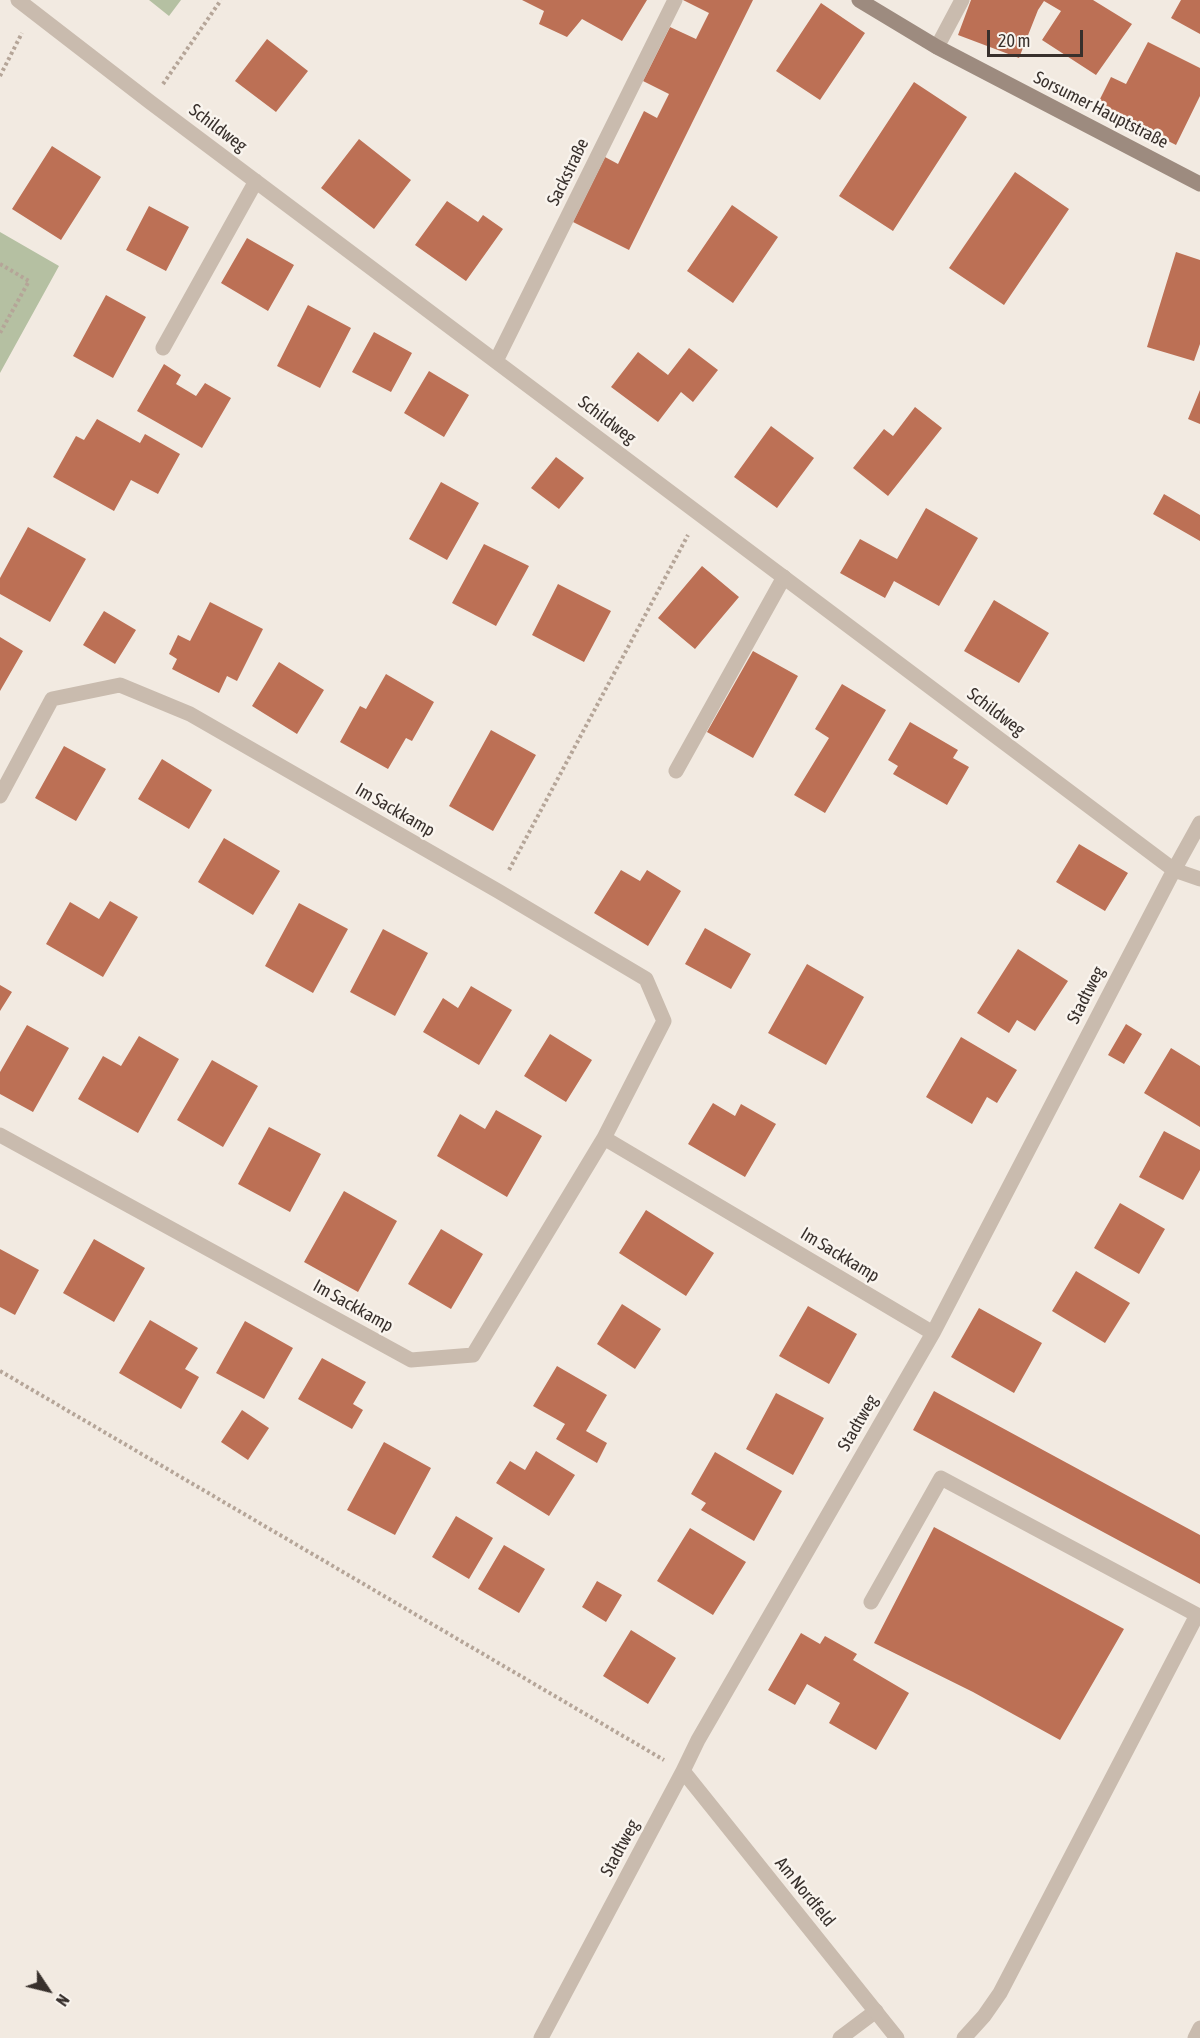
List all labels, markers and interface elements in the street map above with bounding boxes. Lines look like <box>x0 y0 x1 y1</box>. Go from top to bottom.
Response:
scale bar <box>990 18 1086 56</box>
text: 20 m <box>998 30 1030 51</box>
street label: Sorsumer Hauptstraße <box>1030 67 1172 153</box>
street label: Schildweg <box>185 99 251 157</box>
street label: Sackstraße <box>543 135 593 209</box>
street label: Schildweg <box>574 391 640 449</box>
street label: Schildweg <box>963 683 1029 741</box>
street label: Im Sackkamp <box>351 779 439 841</box>
street label: Stadtweg <box>1062 963 1110 1027</box>
street label: Im Sackkamp <box>797 1223 883 1287</box>
street label: Im Sackkamp <box>309 1275 397 1337</box>
street label: Stadtweg <box>833 1391 883 1455</box>
street label: Stadtweg <box>596 1816 644 1880</box>
street label: Am Nordfeld <box>770 1853 840 1931</box>
north arrow <box>18 1960 78 2020</box>
text: N <box>53 1991 73 2009</box>

